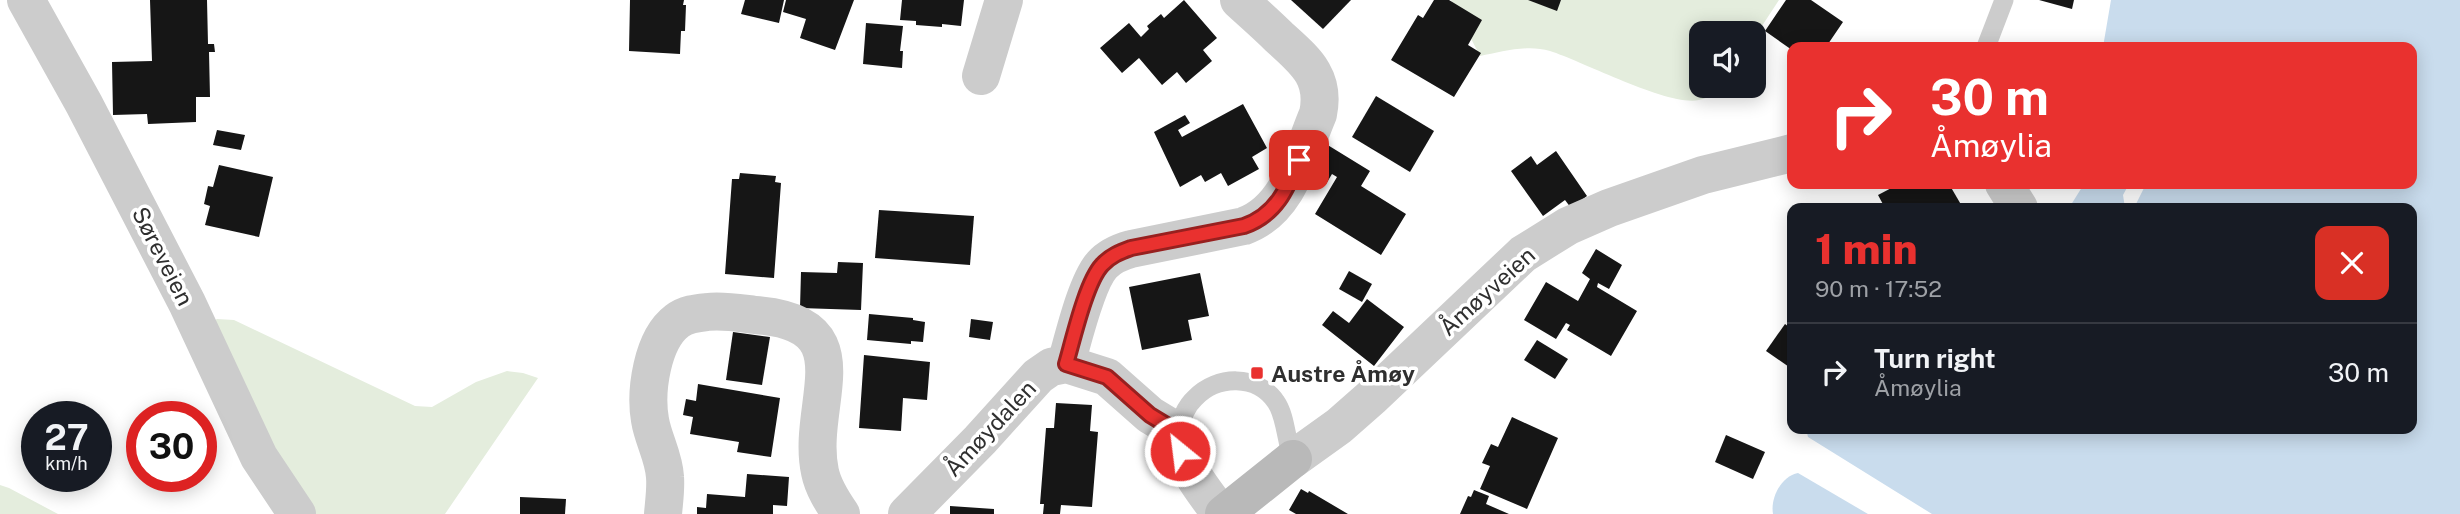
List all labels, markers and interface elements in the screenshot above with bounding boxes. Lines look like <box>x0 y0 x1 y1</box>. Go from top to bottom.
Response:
map controls <box>1689 21 1766 98</box>
button: sound <box>1689 21 1766 98</box>
text: 30 m <box>1930 68 2049 126</box>
icon: right <box>1815 70 1906 161</box>
text: Åmøylia <box>1930 127 2052 164</box>
pin <box>1269 130 1329 190</box>
icon: arrive <box>1280 141 1318 179</box>
street label: Søreveien <box>127 202 199 310</box>
text: 1 min <box>1815 224 1918 273</box>
button: close <box>2315 226 2389 300</box>
street label: Åmøyveien <box>1433 240 1540 341</box>
text: 90 m · 17:52 <box>1815 275 1942 302</box>
text: Turn right <box>1874 343 1996 374</box>
icon: right <box>1815 353 1853 391</box>
text: 30 m <box>2328 357 2389 388</box>
place label: Austre Åmøy <box>1271 359 1415 387</box>
marker: Austre Åmøy <box>1249 365 1265 381</box>
street label: Åmøydalen <box>938 374 1041 482</box>
text: Åmøylia <box>1874 374 1962 401</box>
speed limit sign: 30 <box>126 401 217 492</box>
position arrow <box>1143 414 1217 488</box>
text: 27 <box>44 417 89 458</box>
text: km/h <box>45 453 88 474</box>

